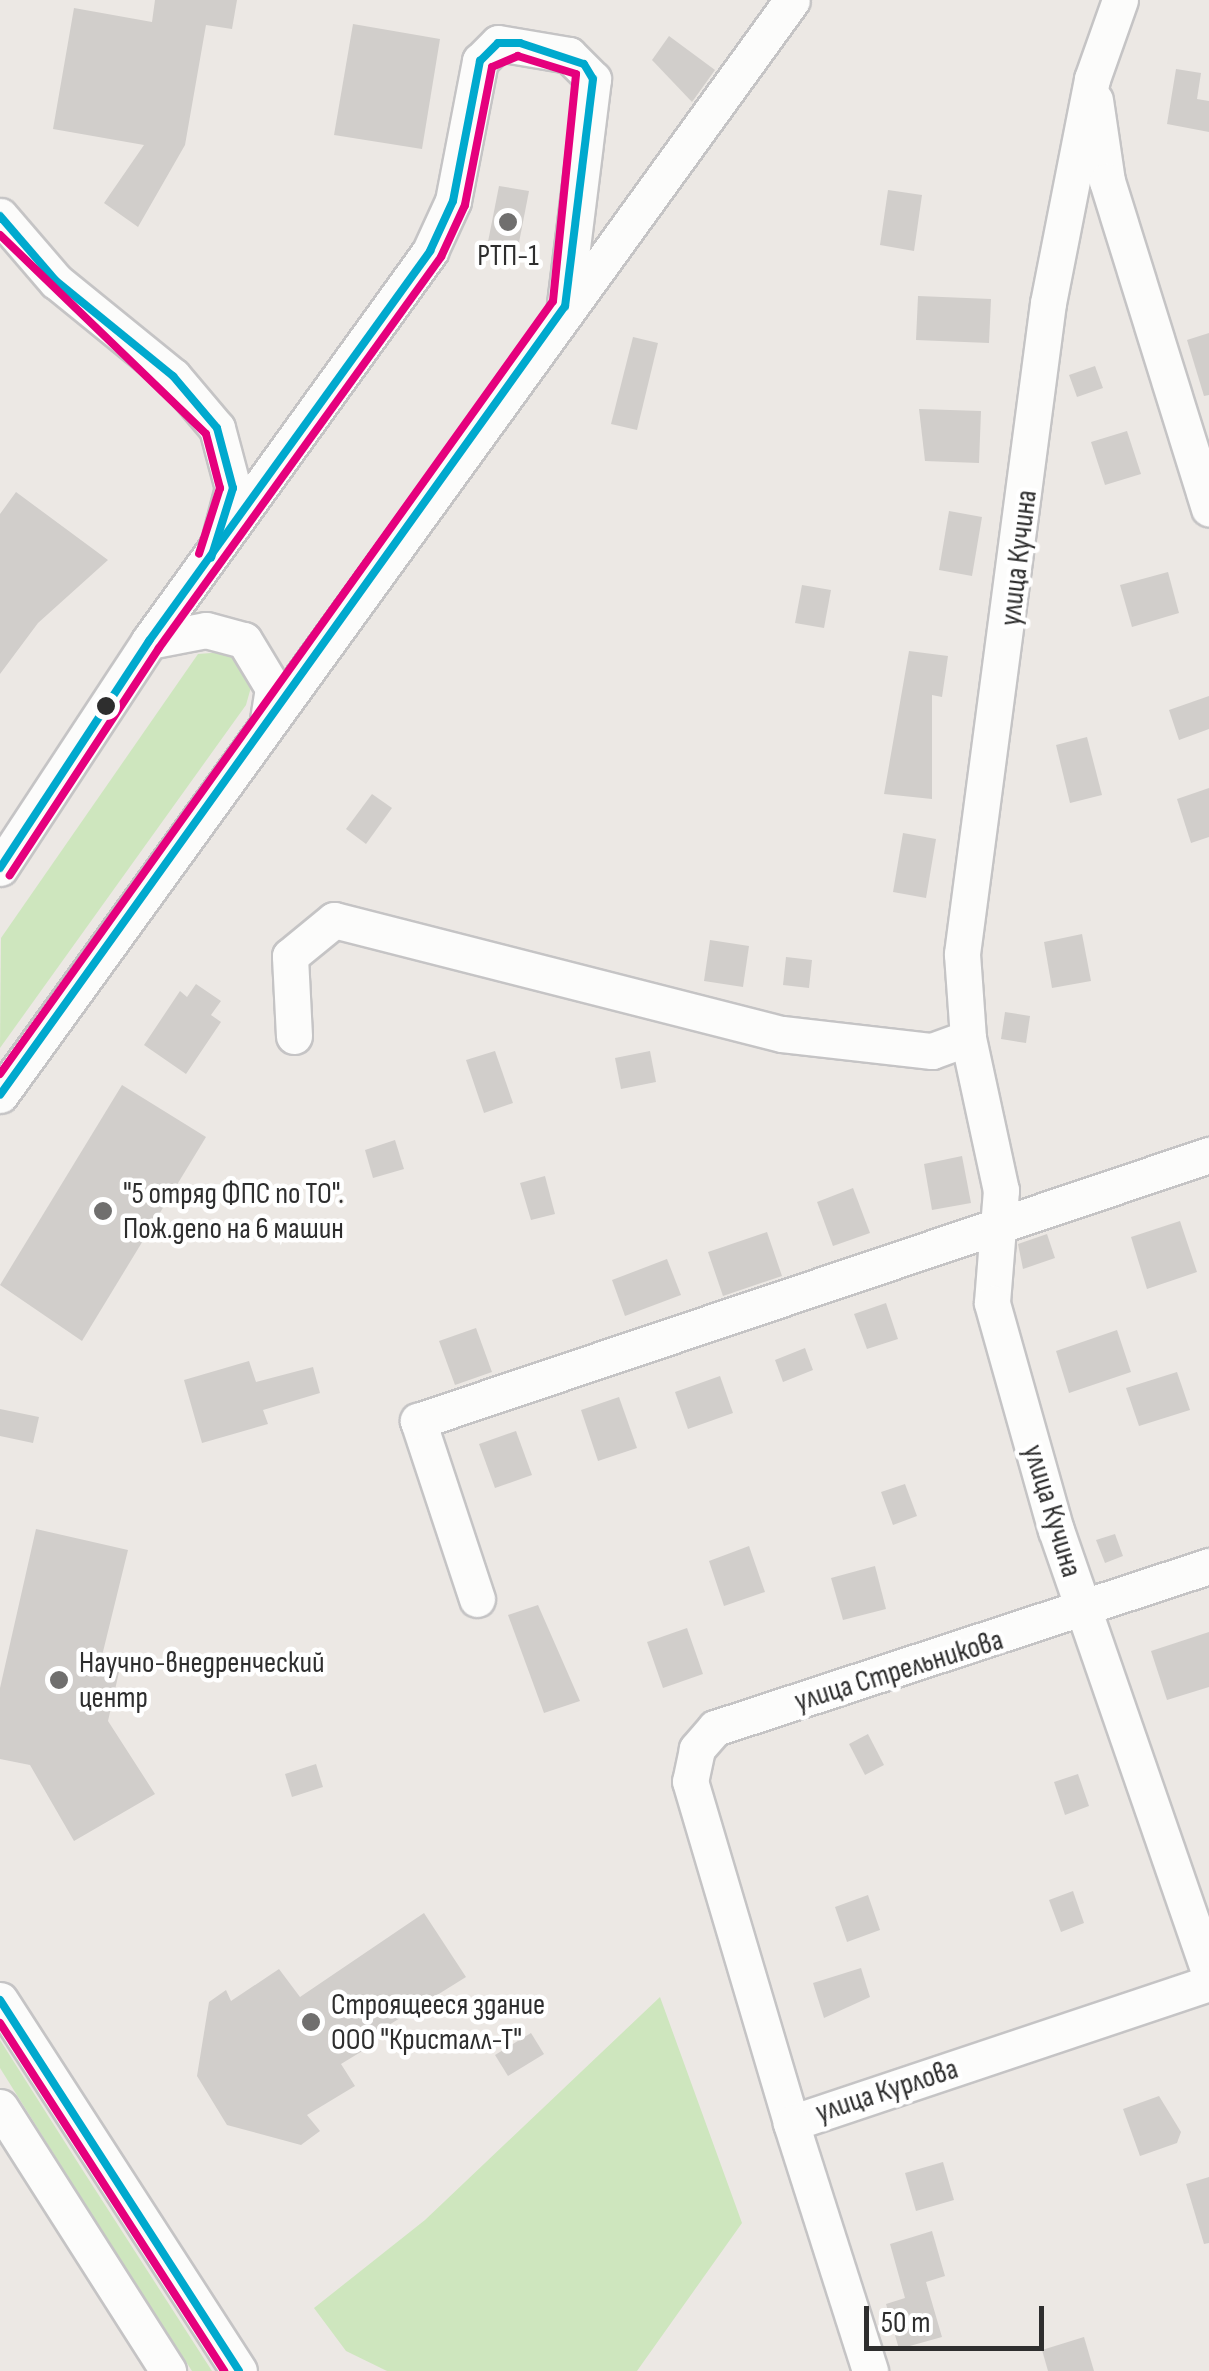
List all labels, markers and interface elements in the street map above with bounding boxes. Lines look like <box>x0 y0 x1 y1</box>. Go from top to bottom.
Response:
marker: РТП-1 <box>497 211 519 233</box>
place label: РТП-1 <box>477 238 539 274</box>
street label: улица Кучина <box>993 488 1045 628</box>
unlabelled marker <box>96 696 116 716</box>
place label: "5 отряд ФПС по ТО". Пож.депо на 6 машин <box>123 1176 344 1246</box>
marker: "5 отряд ФПС по ТО". Пож.депо на 6 машин <box>92 1200 114 1222</box>
street label: улица Кучина <box>1015 1440 1089 1582</box>
street label: улица Стрельникова <box>790 1622 1008 1720</box>
place label: Научно-внедренческий центр <box>79 1645 324 1716</box>
marker: Научно-внедренческий центр <box>48 1669 70 1691</box>
place label: Строящееся здание ООО "Кристалл-Т" <box>331 1987 545 2058</box>
marker: Строящееся здание ООО "Кристалл-Т" <box>300 2011 322 2033</box>
street label: улица Курлова <box>811 2051 963 2131</box>
scale bar <box>869 2286 1049 2348</box>
text: 50 m <box>881 2305 930 2341</box>

